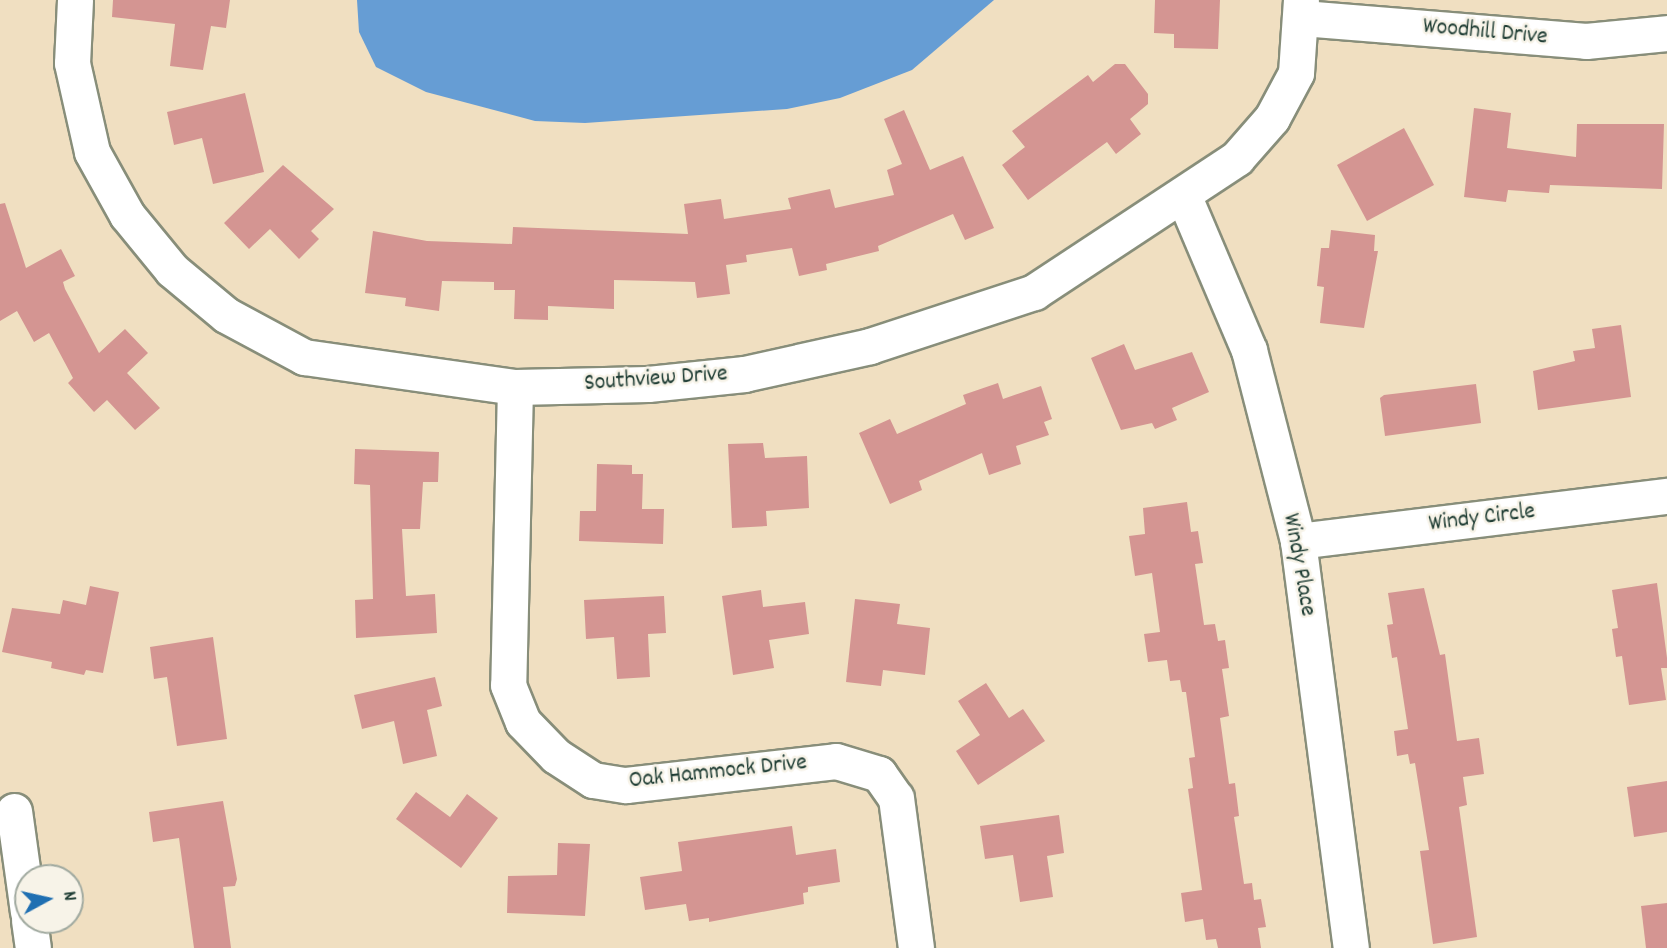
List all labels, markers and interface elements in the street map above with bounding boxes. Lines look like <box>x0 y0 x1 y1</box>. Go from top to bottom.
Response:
street label: Woodhill Drive <box>1422 13 1548 53</box>
street label: Southview Drive <box>583 361 729 399</box>
street label: Windy Circle <box>1427 498 1537 540</box>
street label: Windy Place <box>1275 511 1321 619</box>
street label: Oak Hammock Drive <box>628 749 808 797</box>
north arrow <box>14 864 84 934</box>
text: N <box>54 890 82 903</box>

